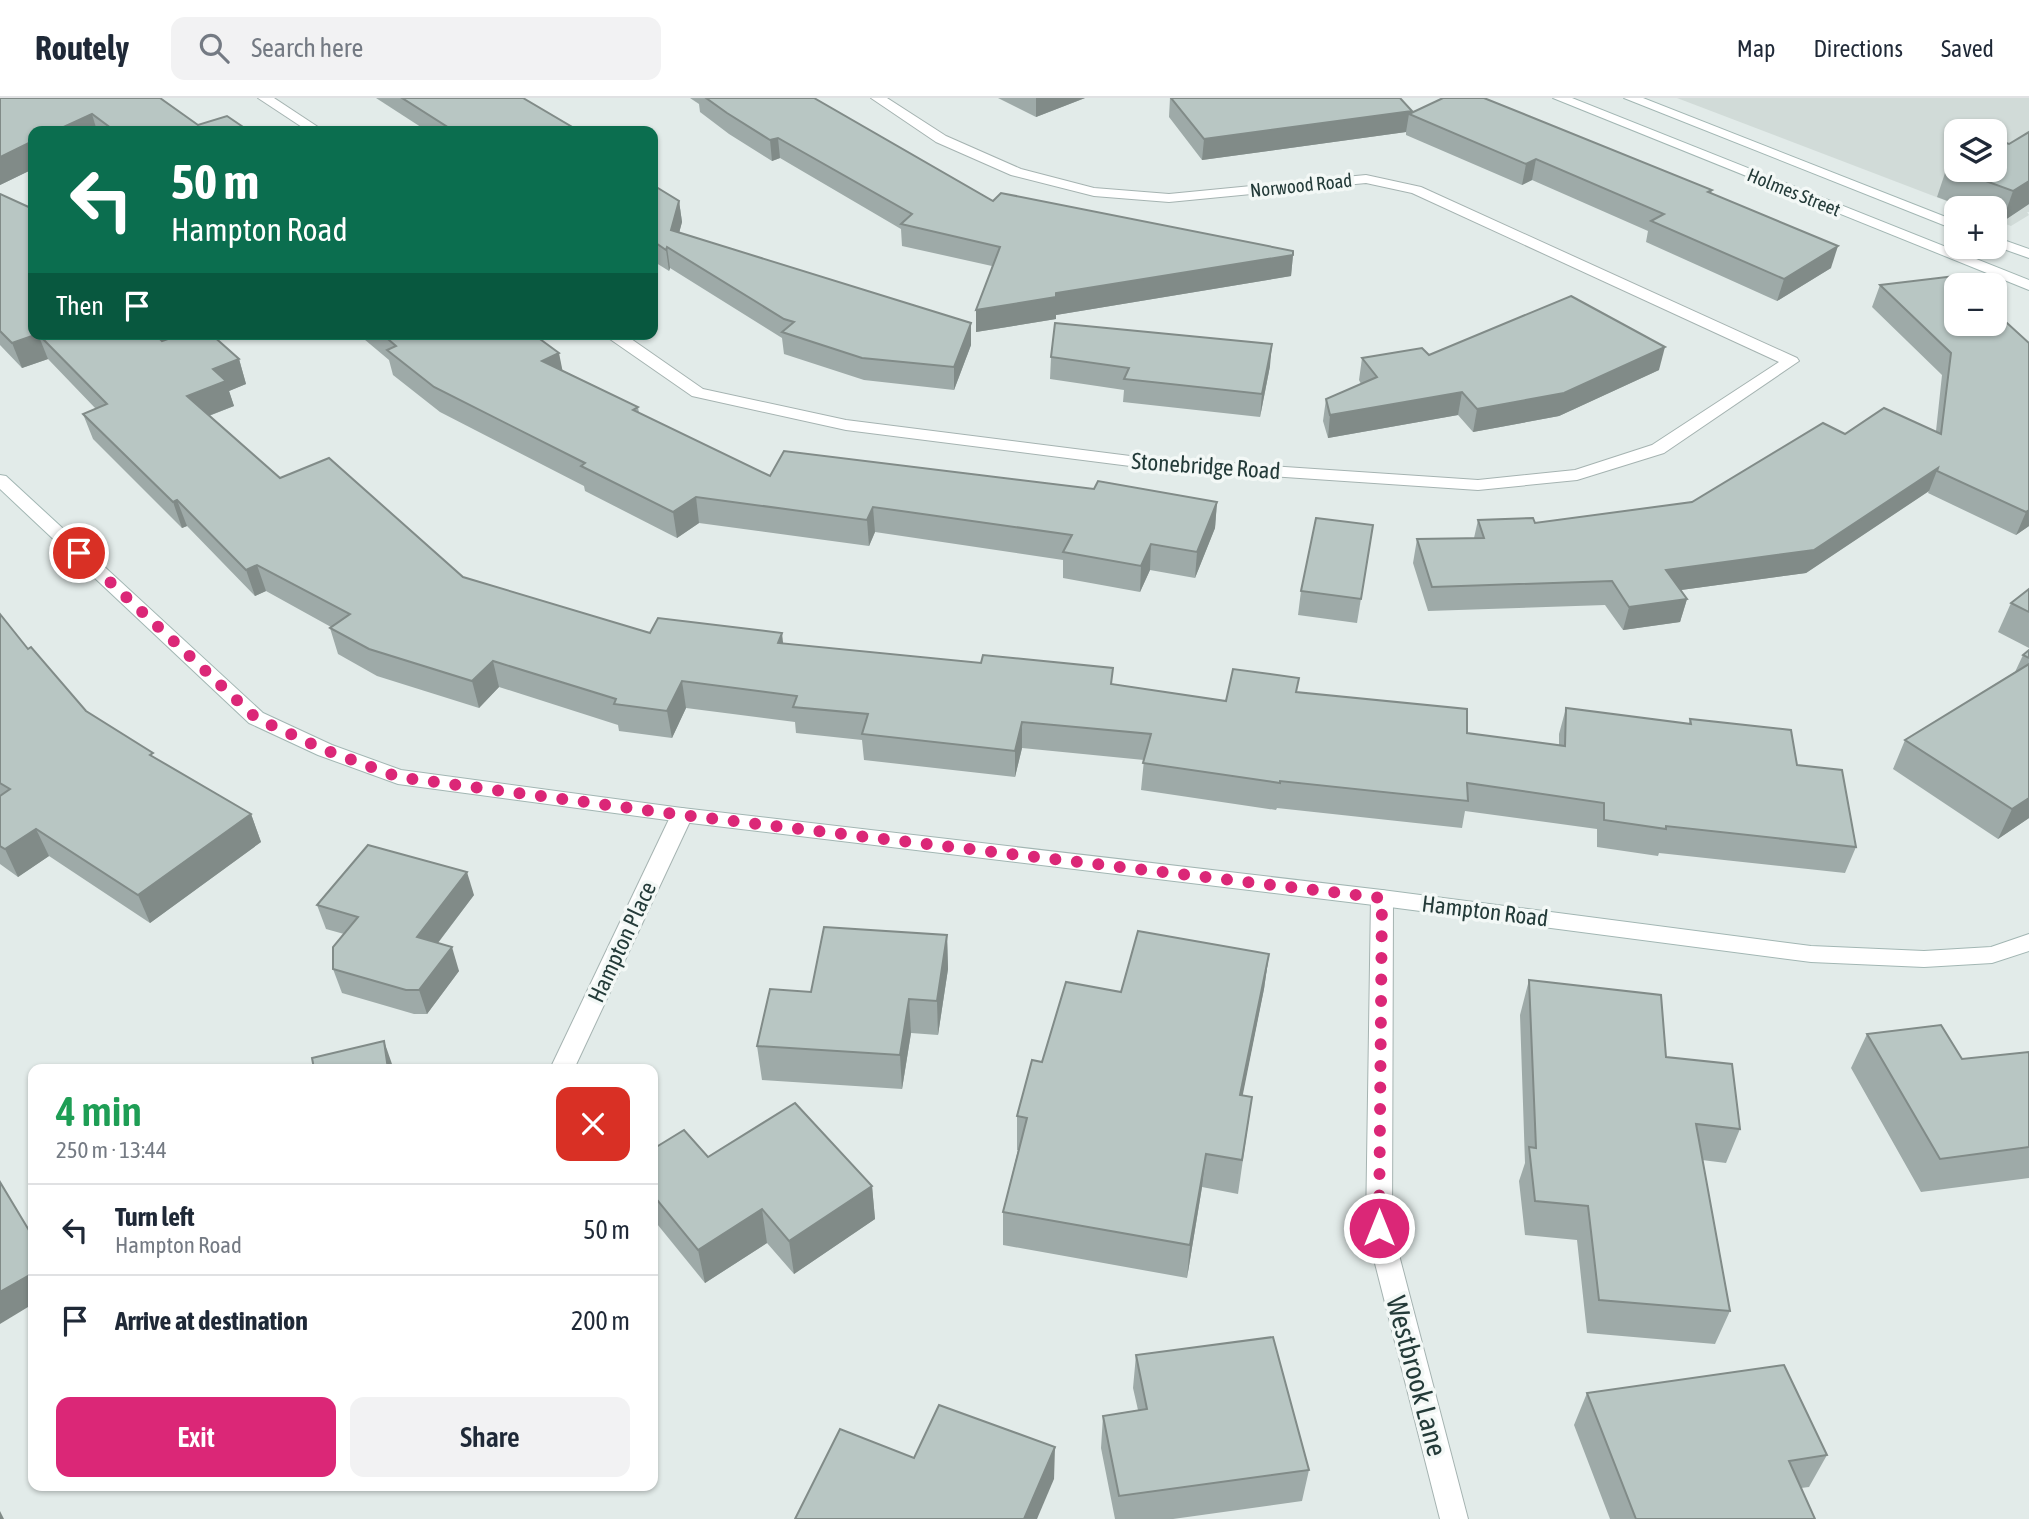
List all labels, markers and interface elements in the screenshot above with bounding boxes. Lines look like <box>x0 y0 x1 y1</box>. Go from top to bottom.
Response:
search box <box>171 17 661 80</box>
text: Routely <box>35 29 129 67</box>
icon: search <box>195 29 233 67</box>
text: Search here <box>251 33 363 63</box>
text: Map <box>1737 35 1775 62</box>
text: Directions <box>1813 35 1903 62</box>
text: Saved <box>1941 35 1994 62</box>
map controls <box>1944 119 2007 336</box>
button: layers <box>1944 119 2007 182</box>
text: 50 m <box>171 153 259 209</box>
icon: left <box>56 154 147 245</box>
street label: Holmes Street <box>1744 163 1844 221</box>
street label: Norwood Road <box>1249 169 1353 201</box>
button: + <box>1944 196 2007 259</box>
text: Hampton Road <box>171 211 348 248</box>
button: − <box>1944 273 2007 336</box>
icon: arrive <box>118 287 156 325</box>
text: Then <box>56 291 104 321</box>
street label: Stonebridge Road <box>1131 448 1281 484</box>
pin <box>49 523 109 583</box>
icon: arrive <box>60 534 98 572</box>
street label: Hampton Place <box>583 878 661 1006</box>
street label: Hampton Road <box>1420 890 1550 932</box>
text: 4 min <box>56 1087 142 1135</box>
button: close <box>556 1087 630 1161</box>
text: 250 m · 13:44 <box>56 1137 167 1163</box>
position arrow <box>1342 1191 1416 1265</box>
text: Turn left <box>115 1202 195 1232</box>
icon: left <box>56 1211 94 1249</box>
text: 50 m <box>583 1215 630 1245</box>
text: Hampton Road <box>115 1232 242 1258</box>
street label: Westbrook Lane <box>1380 1293 1454 1459</box>
icon: arrive <box>56 1302 94 1340</box>
text: Arrive at destination <box>115 1306 308 1336</box>
text: 200 m <box>571 1306 630 1336</box>
button: Exit <box>56 1397 336 1477</box>
button: Share <box>350 1397 630 1477</box>

